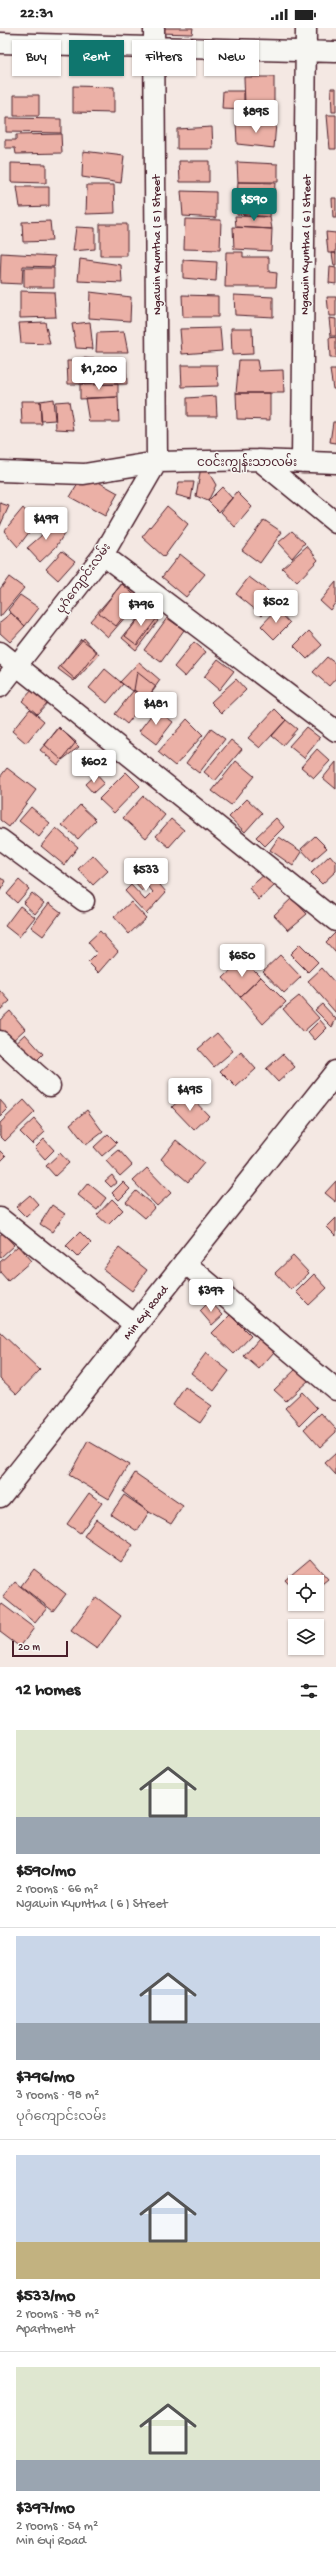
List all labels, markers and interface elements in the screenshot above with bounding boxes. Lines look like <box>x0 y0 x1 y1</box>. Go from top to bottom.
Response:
text: 22:31 <box>20 5 53 23</box>
chip: Buy <box>12 40 61 76</box>
chip: Rent <box>69 40 124 76</box>
chip: Filters <box>132 40 196 76</box>
chip: New <box>204 40 259 76</box>
pin: $895 <box>232 100 280 134</box>
text: $895 <box>243 105 269 120</box>
street label: Ngawin Kyuntha ( 5 ) Street <box>151 174 165 315</box>
street label: Ngawin Kyuntha ( 6 ) Street <box>299 174 315 315</box>
pin: $590 <box>230 188 278 222</box>
text: $590 <box>241 193 267 208</box>
pin: $1,200 <box>66 357 132 391</box>
text: $1,200 <box>81 362 117 377</box>
street label: ငဝင်းကျွန်းသာလမ်း <box>197 453 297 473</box>
pin: $499 <box>22 507 70 541</box>
text: $499 <box>33 512 59 527</box>
street label: ပုဂံကျောင်းလမ်း <box>51 539 116 618</box>
pin: $502 <box>252 590 300 624</box>
pin: $796 <box>117 593 165 627</box>
text: $502 <box>263 595 289 610</box>
text: $796 <box>128 598 154 613</box>
pin: $481 <box>132 692 180 726</box>
text: $481 <box>144 697 168 712</box>
pin: $602 <box>70 750 118 784</box>
text: $602 <box>81 755 107 770</box>
pin: $533 <box>122 858 170 892</box>
text: $533 <box>133 863 159 878</box>
pin: $650 <box>218 944 266 978</box>
text: $650 <box>229 949 255 964</box>
pin: $495 <box>166 1078 214 1112</box>
text: $495 <box>177 1083 203 1098</box>
pin: $397 <box>187 1279 235 1313</box>
street label: Min Gyi Road <box>121 1283 173 1343</box>
text: $397 <box>198 1284 224 1299</box>
map controls <box>288 1575 324 1655</box>
button: locate <box>288 1575 324 1611</box>
button: layers <box>288 1619 324 1655</box>
scale bar <box>12 1639 68 1658</box>
text: 20 m <box>18 1642 40 1654</box>
icon: filters <box>298 1680 320 1702</box>
text: 12 homes <box>16 1681 80 1701</box>
icon: home <box>132 1756 204 1828</box>
text: $590/mo <box>16 1862 76 1882</box>
text: 2 rooms · 66 m² <box>16 1882 98 1897</box>
text: Ngawin Kyuntha ( 6 ) Street <box>16 1897 168 1912</box>
icon: home <box>132 1962 204 2034</box>
text: $796/mo <box>16 2068 75 2088</box>
text: 3 rooms · 98 m² <box>16 2088 99 2103</box>
text: ပုဂံကျောင်းလမ်း <box>16 2110 106 2125</box>
icon: home <box>132 2181 204 2253</box>
text: $533/mo <box>16 2287 75 2307</box>
text: 2 rooms · 78 m² <box>16 2307 99 2322</box>
text: Apartment <box>16 2322 75 2337</box>
icon: home <box>132 2393 204 2465</box>
text: $397/mo <box>16 2499 75 2519</box>
text: 2 rooms · 54 m² <box>16 2519 98 2534</box>
text: Min Gyi Road <box>16 2534 86 2549</box>

